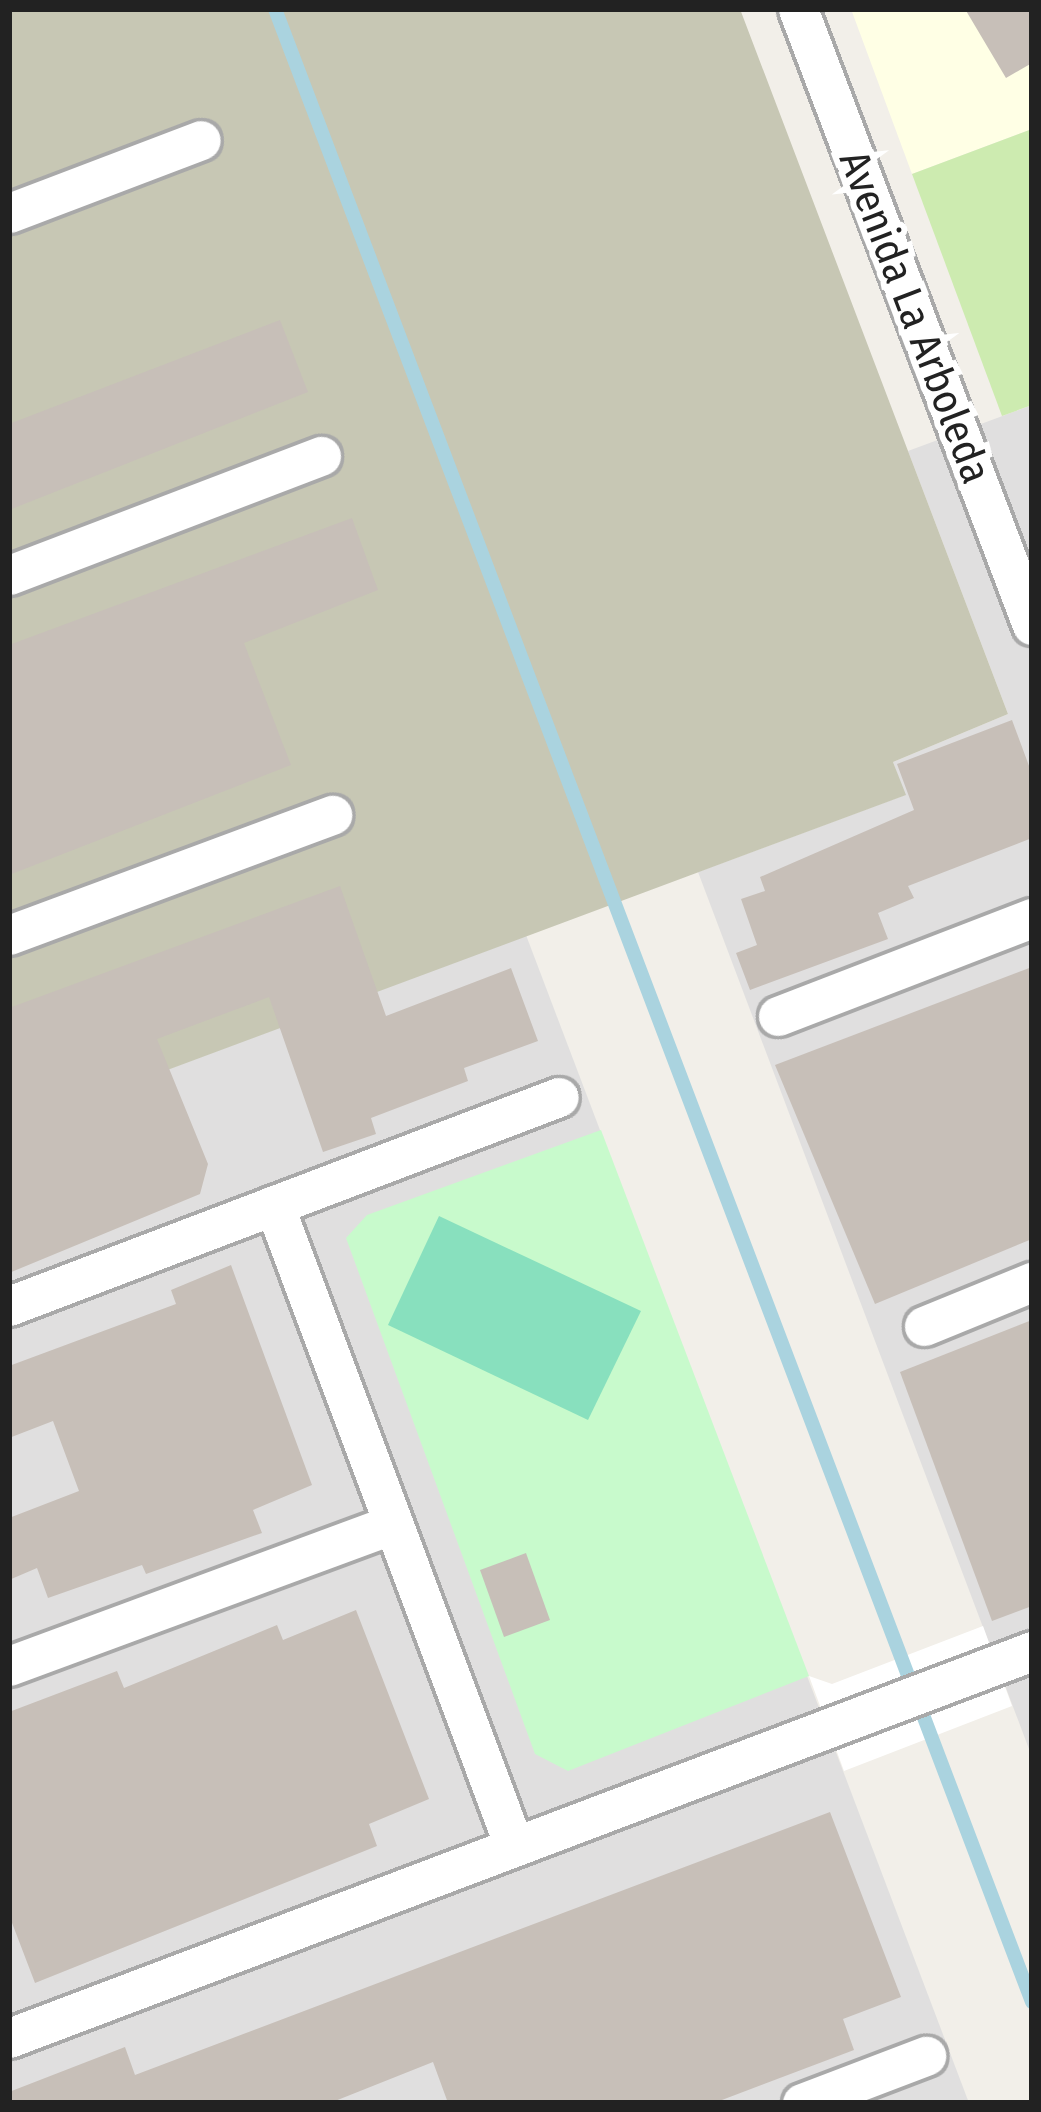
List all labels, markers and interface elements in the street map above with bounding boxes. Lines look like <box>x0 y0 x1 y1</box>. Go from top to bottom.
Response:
street label: Avenida La Arboleda <box>828 144 1002 490</box>

